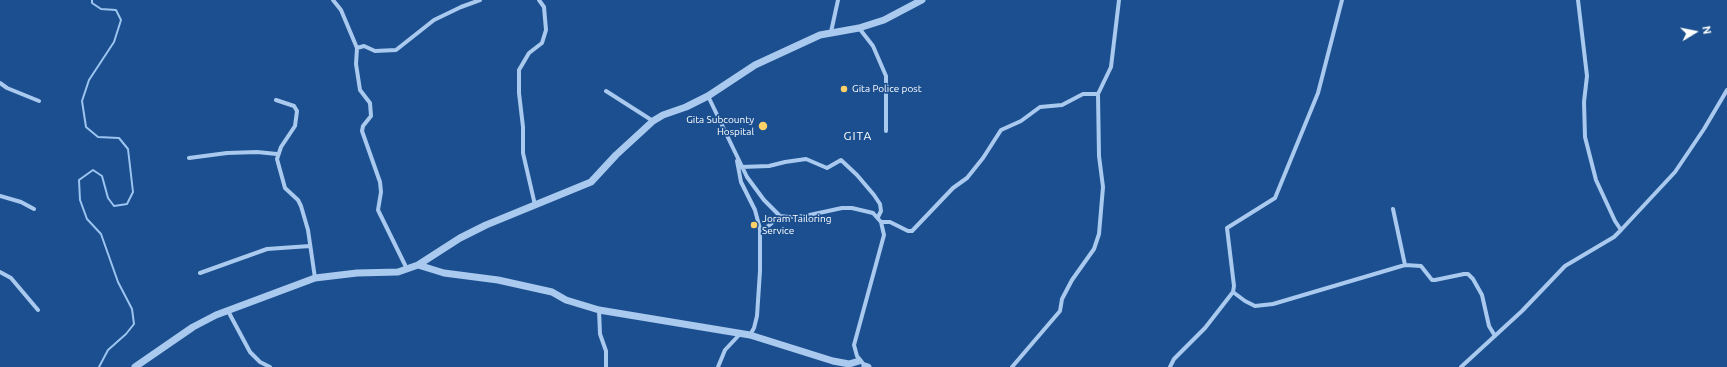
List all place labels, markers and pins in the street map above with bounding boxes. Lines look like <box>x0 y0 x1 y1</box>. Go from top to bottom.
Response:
place label: Gita Police post <box>852 83 922 95</box>
marker: Gita Police post <box>839 84 849 94</box>
place label: Gita Subcounty Hospital <box>686 114 754 138</box>
marker: Gita Subcounty Hospital <box>757 120 769 132</box>
place label: Joram Tailoring Service <box>762 213 831 236</box>
marker: Joram Tailoring Service <box>749 220 759 230</box>

